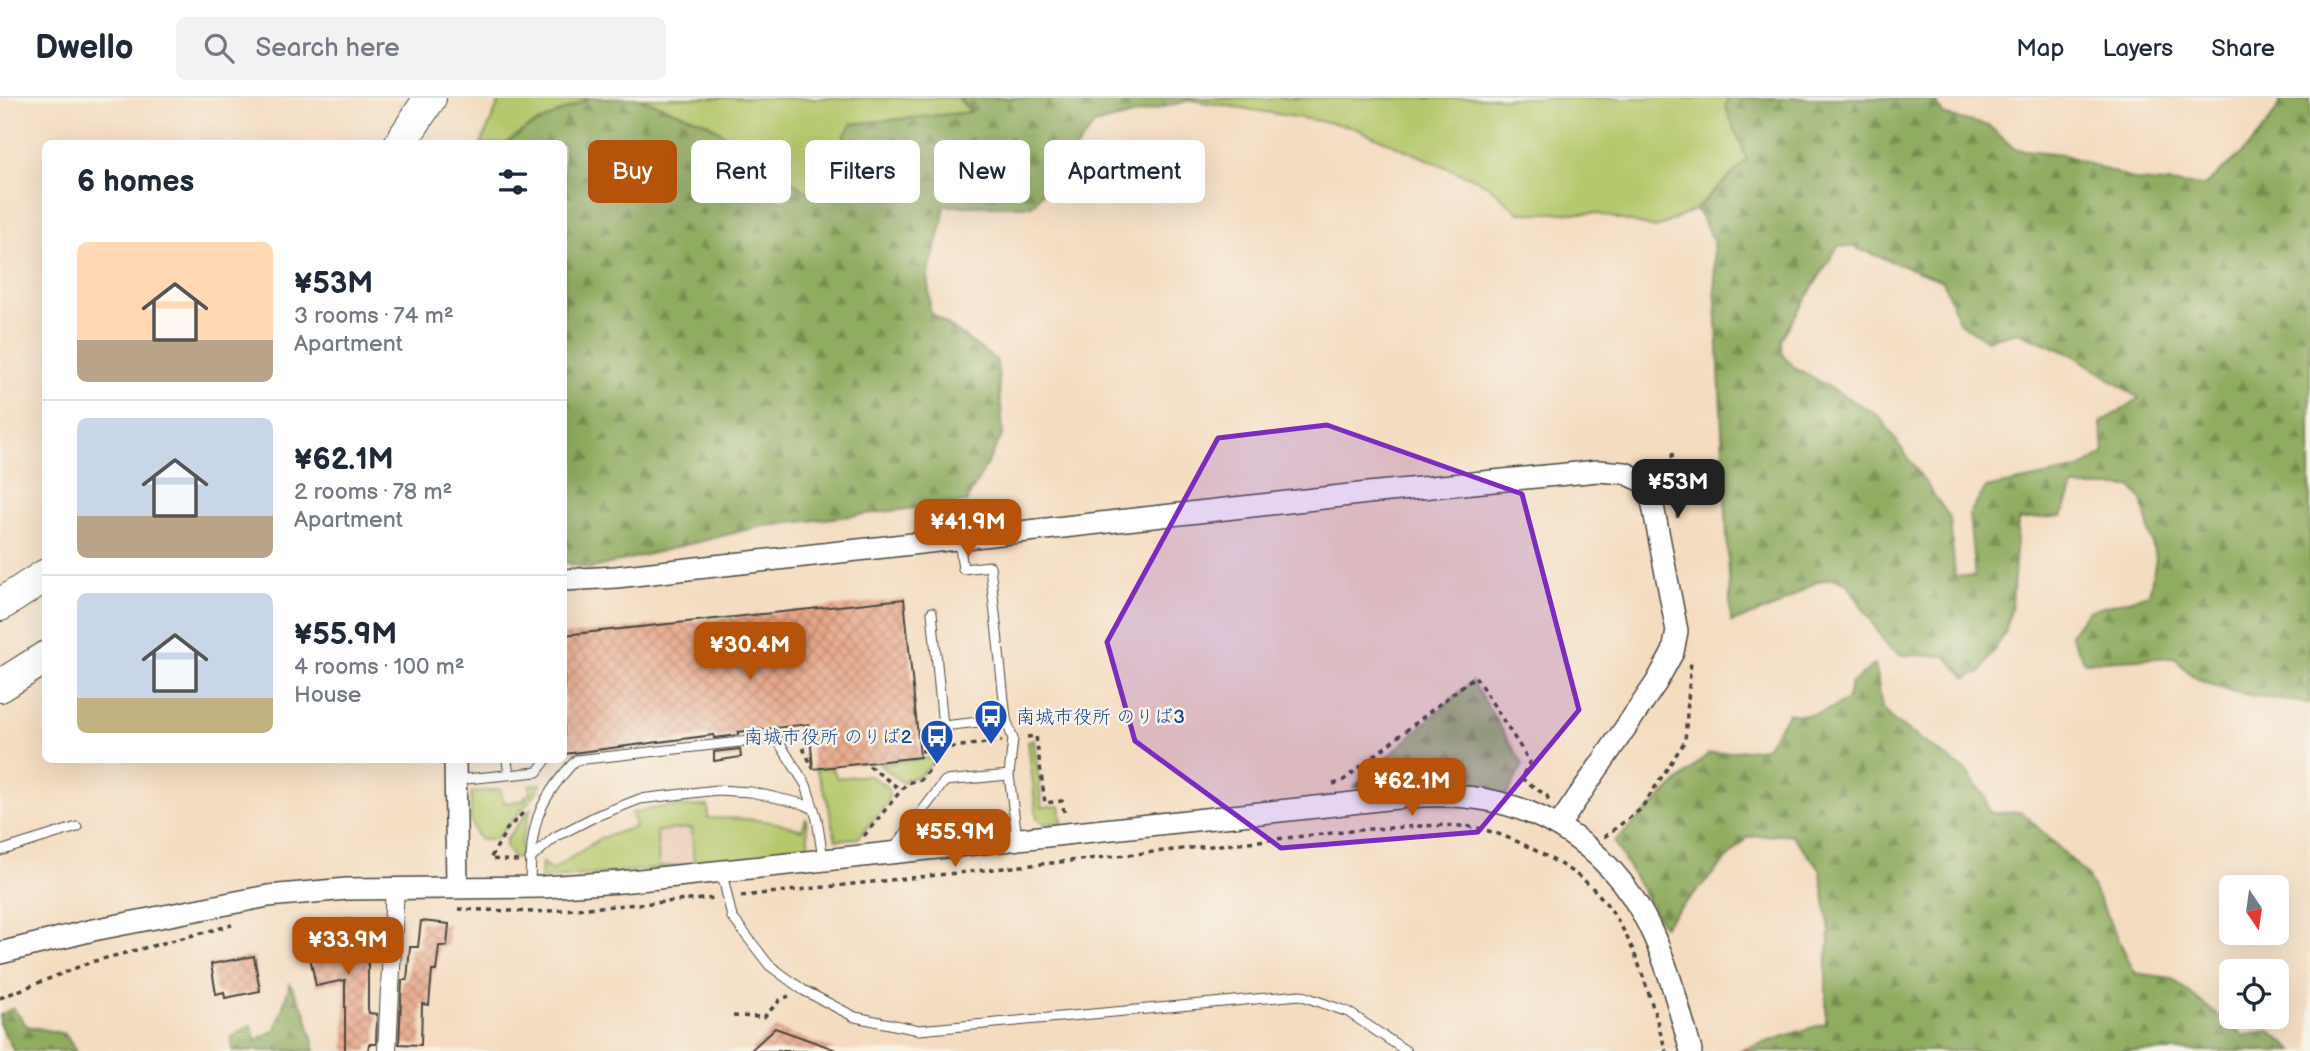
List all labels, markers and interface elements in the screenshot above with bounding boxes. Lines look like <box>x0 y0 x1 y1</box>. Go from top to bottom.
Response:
search box <box>176 17 666 80</box>
text: Dwello <box>35 28 134 68</box>
icon: search <box>200 29 238 67</box>
text: Search here <box>256 33 400 64</box>
text: Map <box>2016 34 2064 63</box>
text: Layers <box>2102 34 2173 63</box>
text: Share <box>2211 34 2275 63</box>
chip: Buy <box>588 140 677 203</box>
chip: Rent <box>691 140 791 203</box>
chip: Filters <box>805 140 920 203</box>
chip: New <box>934 140 1030 203</box>
chip: Apartment <box>1044 140 1205 203</box>
icon: filters <box>494 163 532 201</box>
text: 6 homes <box>77 164 194 200</box>
text: ¥53M <box>294 266 373 302</box>
icon: home <box>133 270 217 354</box>
text: 3 rooms · 74 m² <box>294 302 454 330</box>
text: Apartment <box>294 330 403 358</box>
text: ¥62.1M <box>294 442 394 478</box>
icon: home <box>133 446 217 530</box>
pin: ¥53M <box>1637 460 1719 519</box>
text: ¥53M <box>1648 468 1708 496</box>
text: 2 rooms · 78 m² <box>294 478 452 506</box>
pin: ¥41.9M <box>911 500 1025 559</box>
text: Apartment <box>294 506 403 534</box>
text: ¥41.9M <box>930 508 1006 536</box>
text: ¥55.9M <box>294 617 397 653</box>
icon: home <box>133 621 217 705</box>
pin: ¥30.4M <box>693 622 807 682</box>
text: ¥30.4M <box>710 631 790 659</box>
text: 4 rooms · 100 m² <box>294 653 465 681</box>
text: House <box>294 681 361 709</box>
bus stop icon: 南城市役所 のりば3 <box>972 697 1010 746</box>
place label: 南城市役所 のりば3 <box>1016 706 1185 729</box>
bus stop icon: 南城市役所 のりば2 <box>918 717 956 766</box>
place label: 南城市役所 のりば2 <box>744 726 913 749</box>
pin: ¥62.1M <box>1355 758 1469 818</box>
text: ¥62.1M <box>1374 767 1450 795</box>
pin: ¥55.9M <box>898 810 1012 869</box>
text: ¥55.9M <box>915 818 995 846</box>
north arrow <box>2219 875 2289 945</box>
map controls <box>2219 875 2289 1029</box>
pin: ¥33.9M <box>291 918 405 977</box>
text: ¥33.9M <box>308 926 388 954</box>
button: locate <box>2219 959 2289 1029</box>

